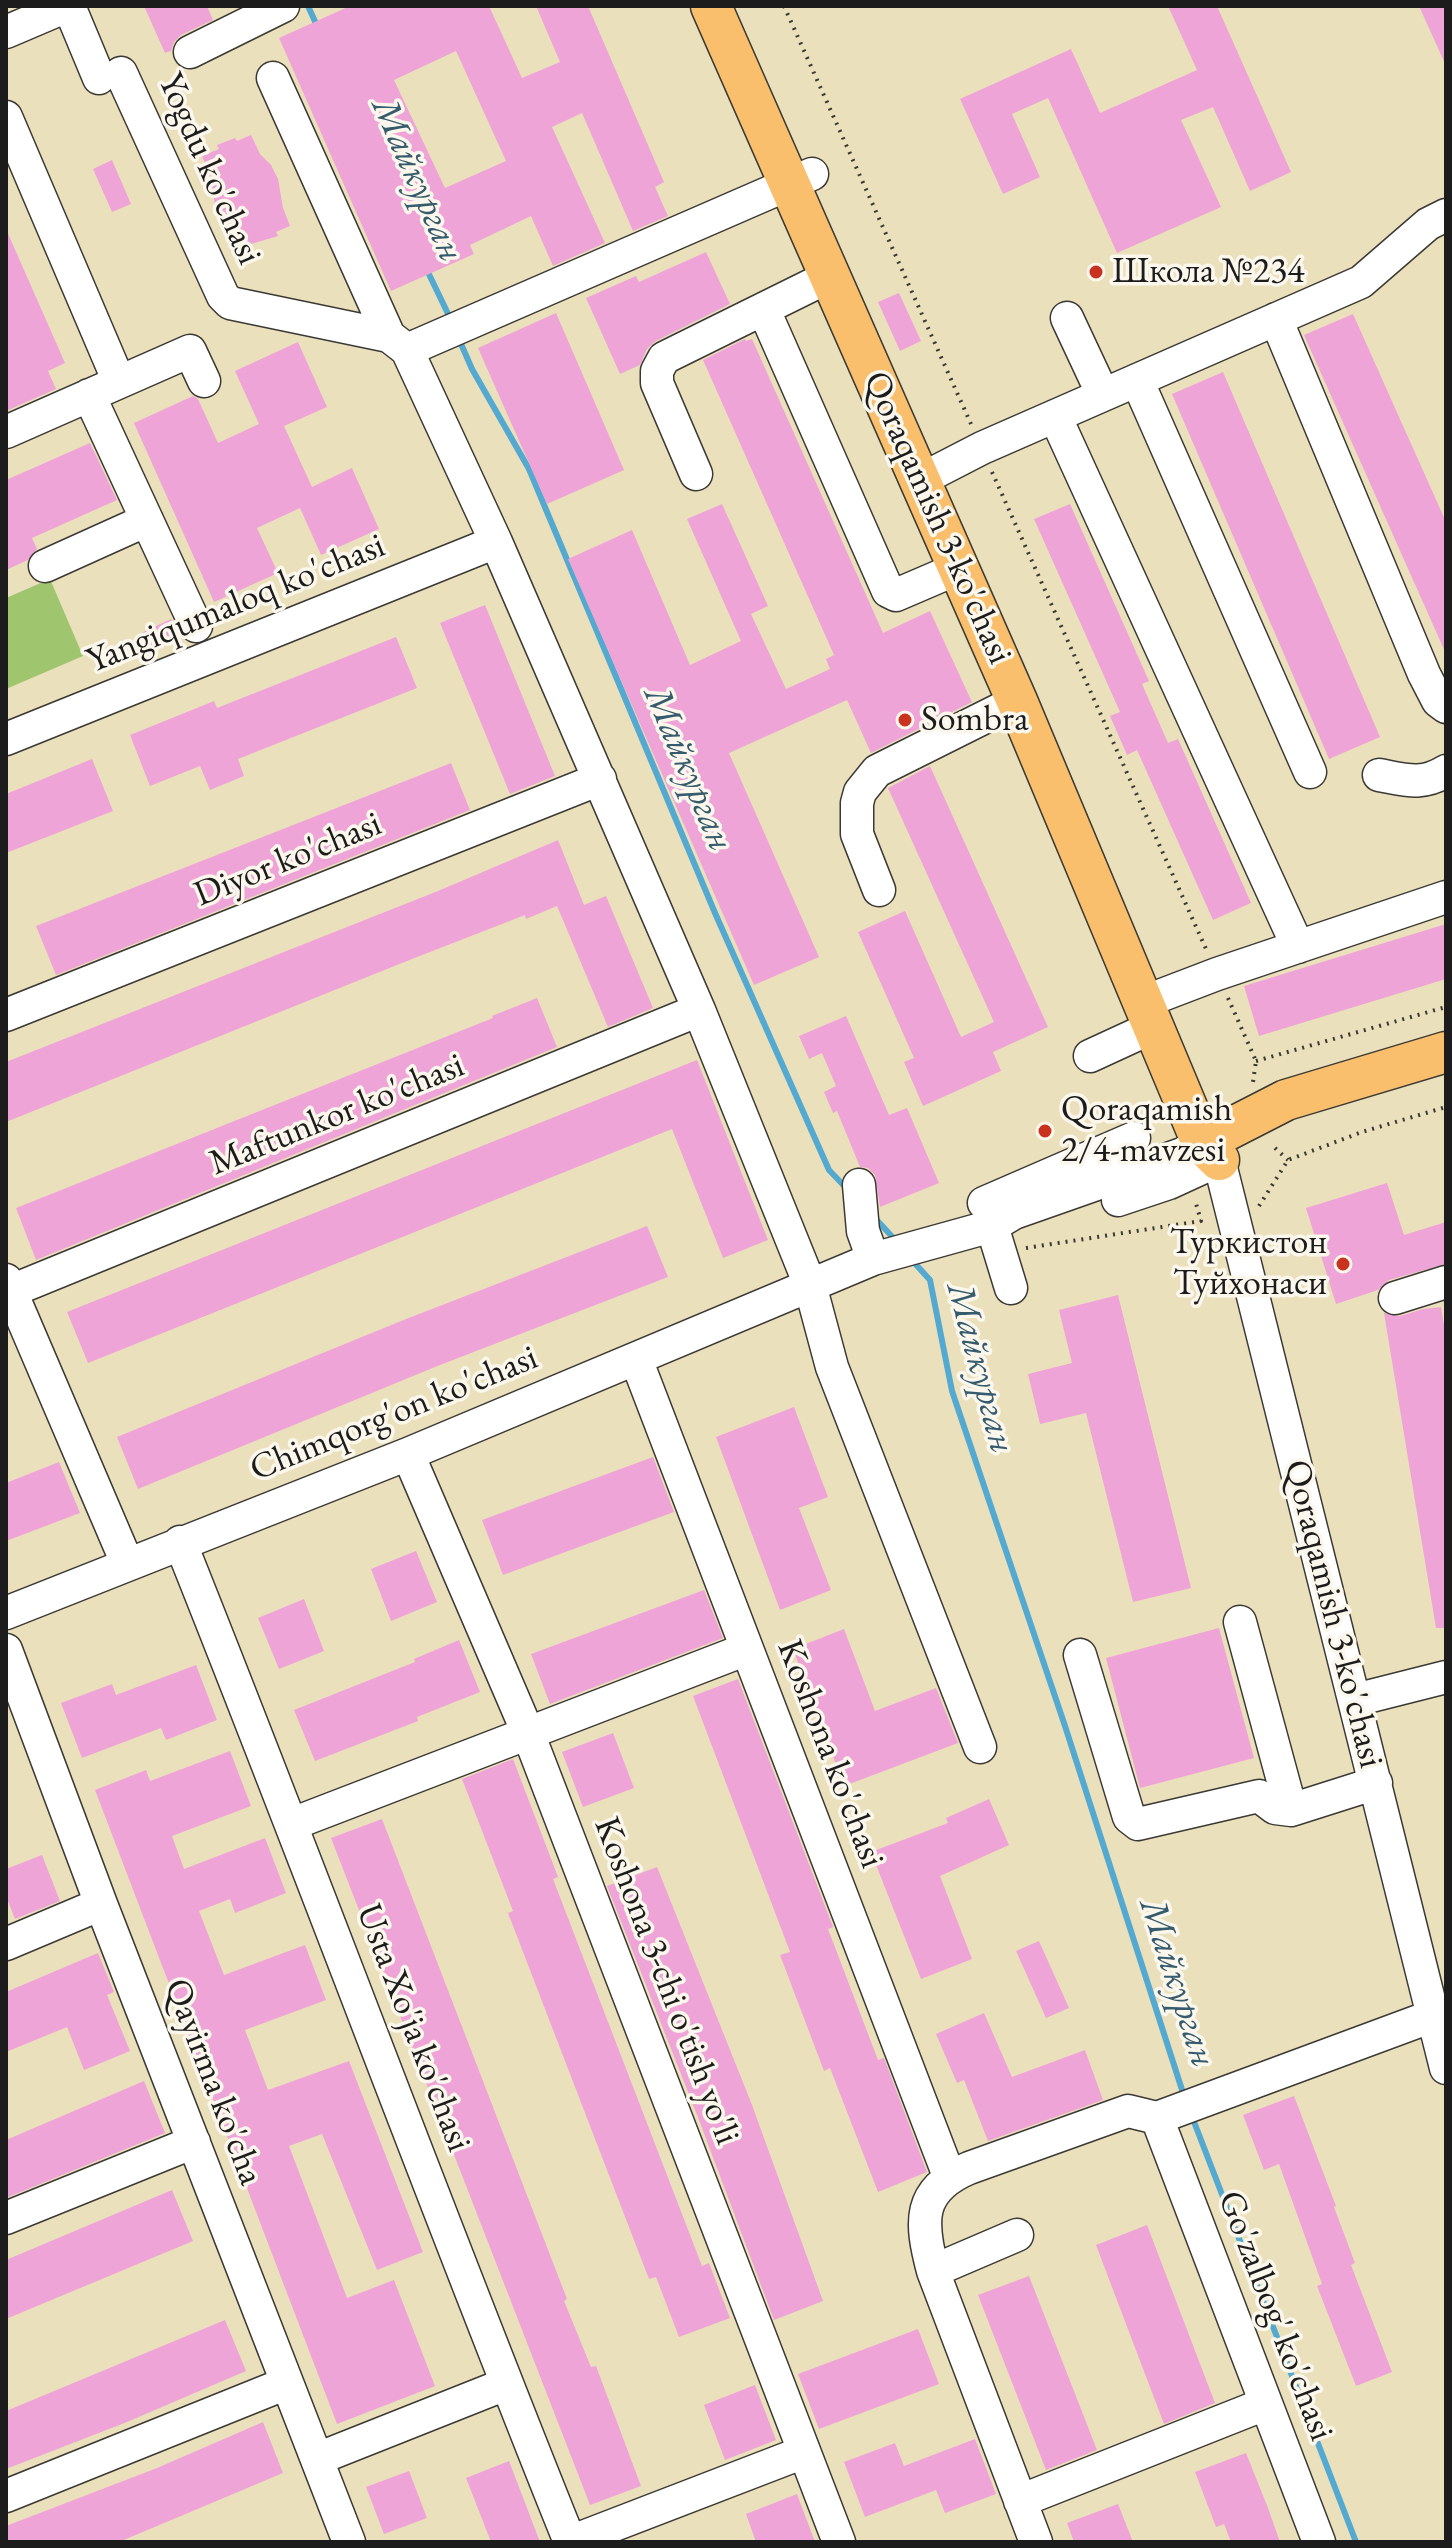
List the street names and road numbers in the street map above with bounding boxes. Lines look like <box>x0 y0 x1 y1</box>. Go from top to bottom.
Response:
street label: Yogdu ko'chasi <box>148 67 270 271</box>
street label: Qoraqamish 3-ko'chasi <box>853 365 1021 671</box>
street label: Yangiqumaloq ko'chasi <box>81 524 391 684</box>
street label: Diyor ko'chasi <box>188 803 388 917</box>
street label: Maftunkor ko'chasi <box>203 1044 471 1186</box>
street label: Chimqorg'on ko'chasi <box>244 1337 544 1491</box>
street label: Qoraqamish 3-ko'chasi <box>1274 1456 1392 1772</box>
street label: Koshona ko'chasi <box>767 1634 893 1874</box>
street label: Koshona 3-chi o'tish yo'li <box>584 1811 748 2151</box>
street label: Usta Xo'ja ko'chasi <box>346 1898 480 2158</box>
street label: Qayirma ko'cha <box>154 1973 272 2191</box>
street label: Go'zalbog' ko'chasi <box>1208 2185 1342 2447</box>

